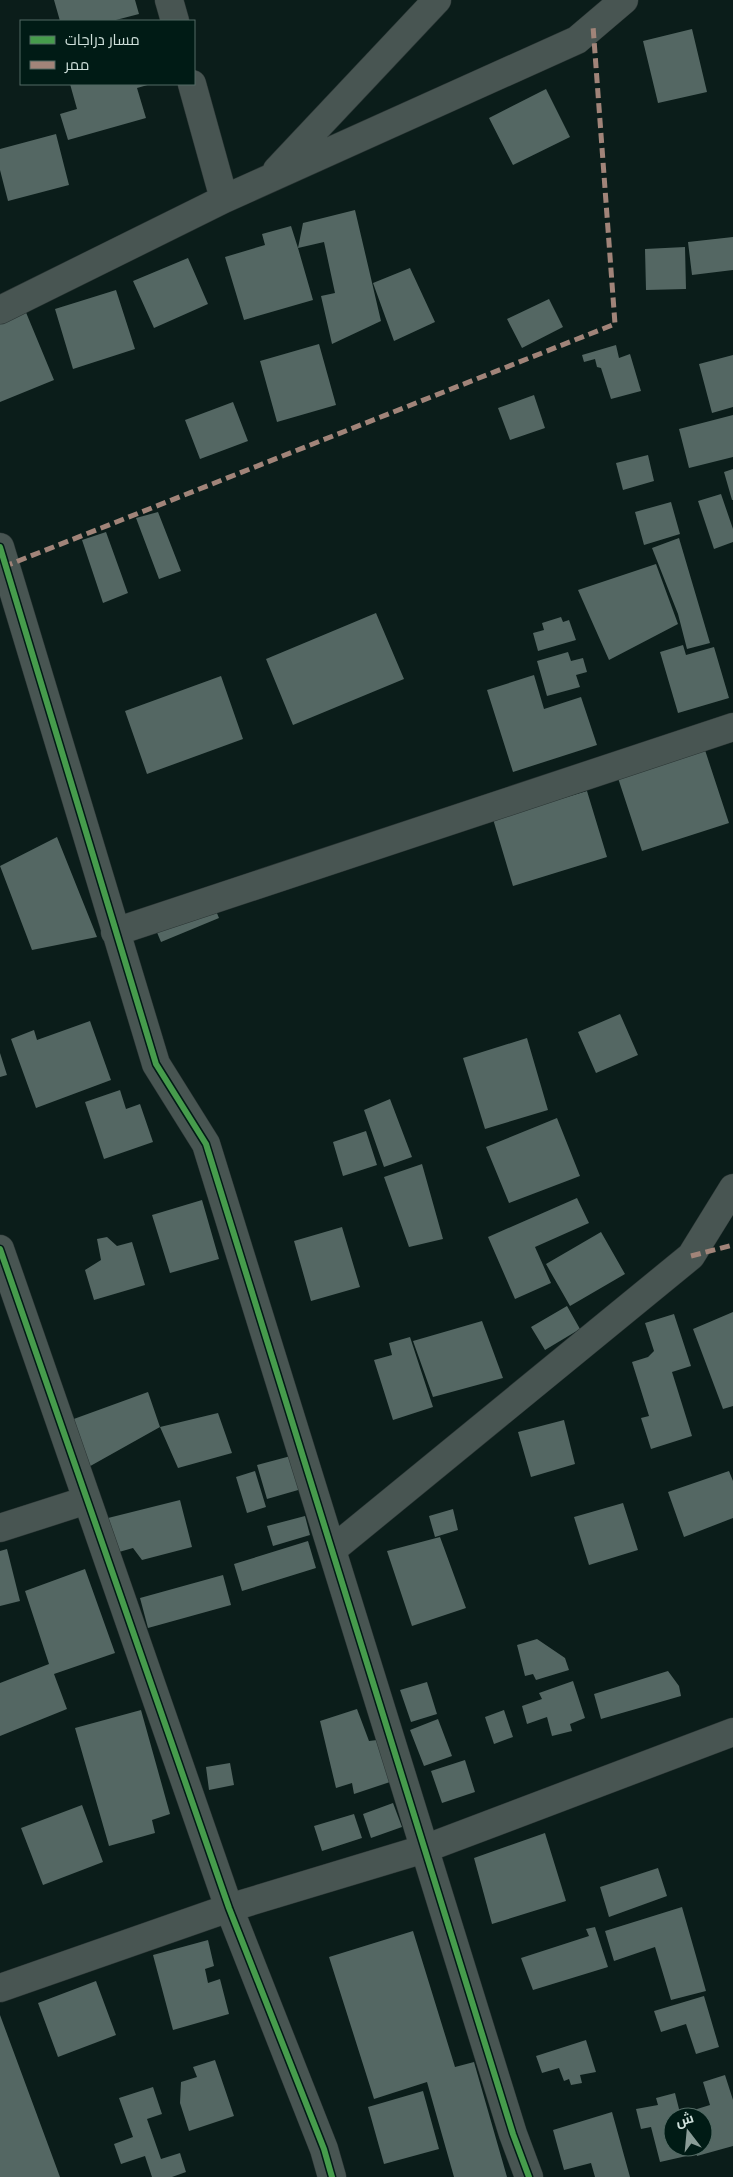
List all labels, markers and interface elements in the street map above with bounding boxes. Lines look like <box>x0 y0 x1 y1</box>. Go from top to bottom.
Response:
legend <box>20 20 195 85</box>
text: مسار دراجات <box>65 31 140 49</box>
text: ممر <box>64 56 89 74</box>
north arrow <box>663 2107 713 2157</box>
text: ش <box>674 2109 696 2131</box>

